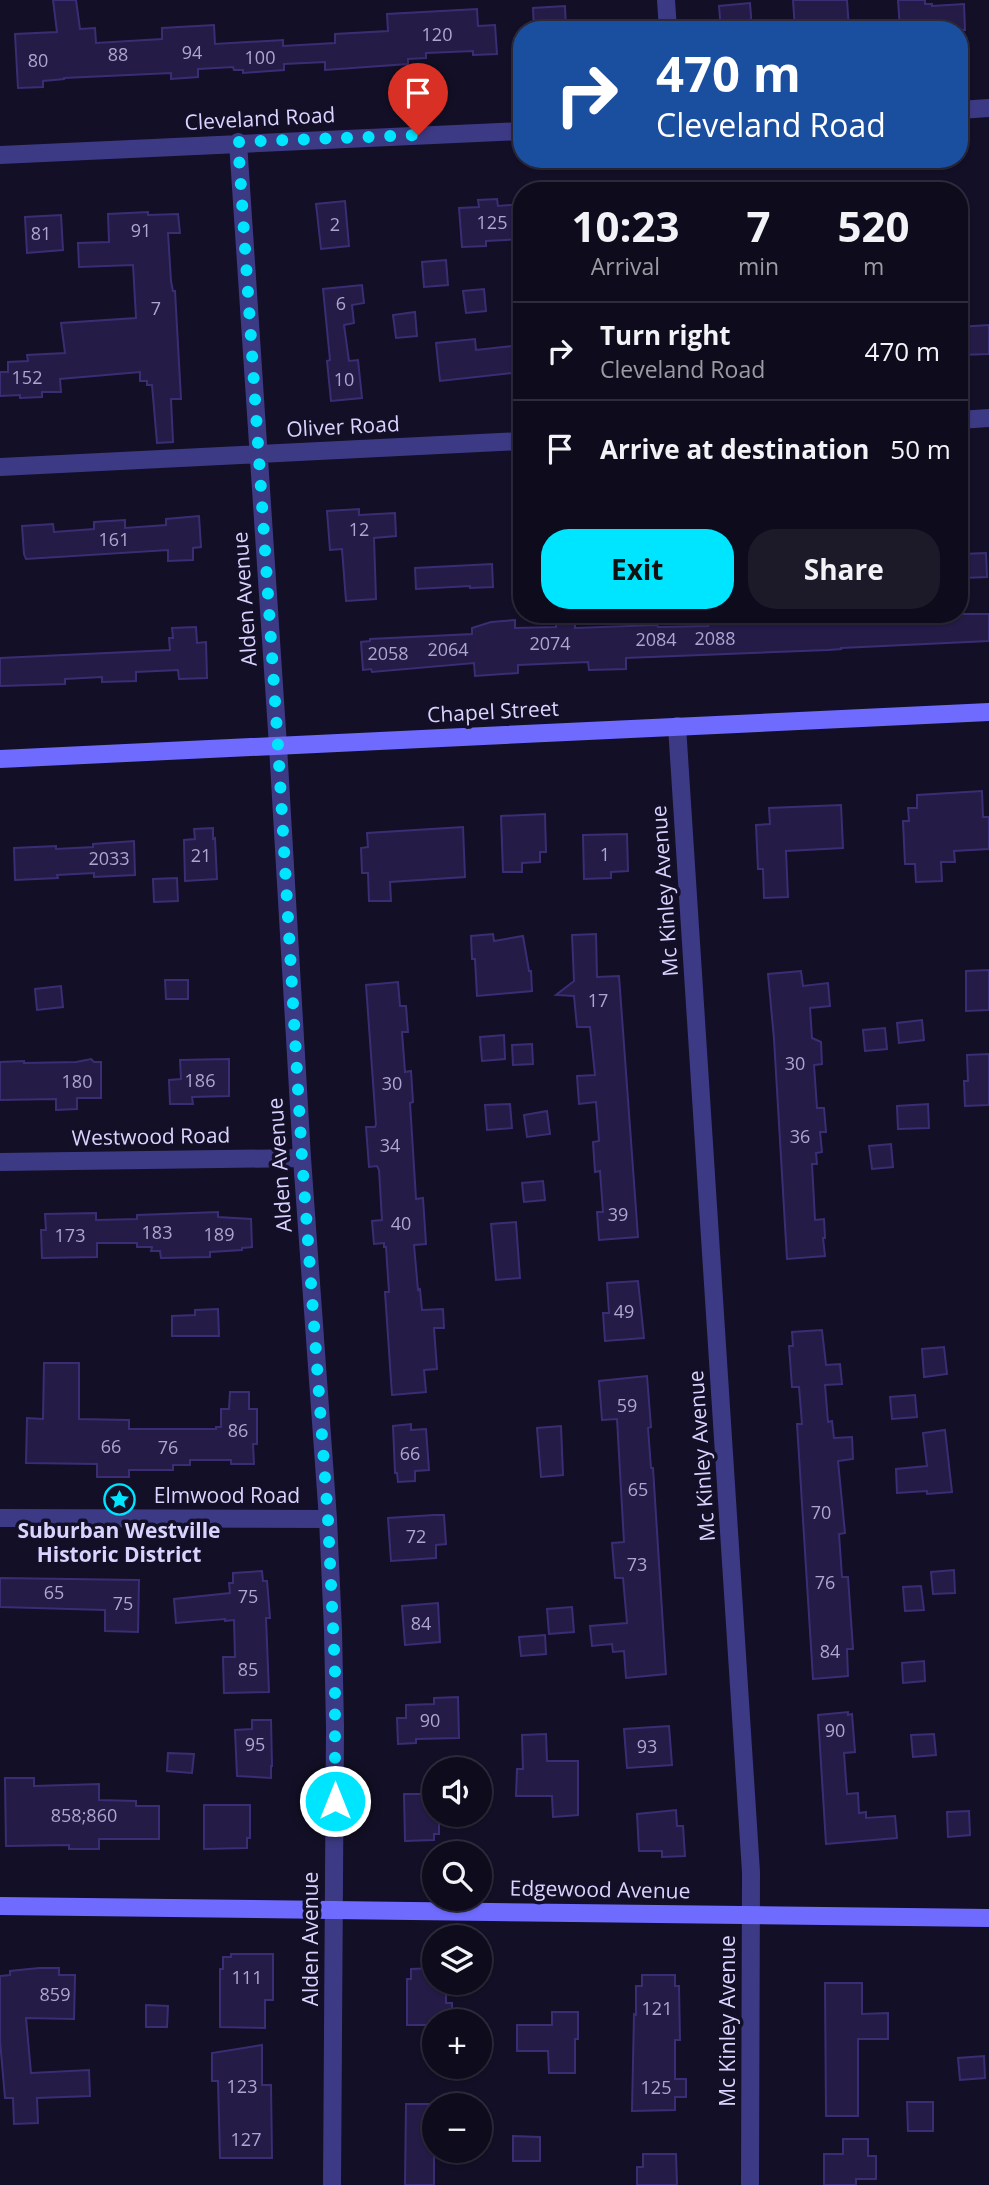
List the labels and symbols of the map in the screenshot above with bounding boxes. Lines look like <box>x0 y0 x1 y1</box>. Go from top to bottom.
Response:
house number: 120 <box>422 22 452 46</box>
house number: 94 <box>182 40 202 64</box>
house number: 88 <box>108 42 128 66</box>
house number: 100 <box>245 45 275 69</box>
house number: 80 <box>28 48 48 72</box>
pin <box>388 63 448 135</box>
street label: Cleveland Road <box>184 100 336 136</box>
house number: 125 <box>477 210 507 234</box>
house number: 2 <box>330 212 340 236</box>
house number: 91 <box>131 218 151 242</box>
house number: 81 <box>31 221 51 245</box>
house number: 6 <box>336 291 346 315</box>
house number: 7 <box>151 296 161 320</box>
house number: 152 <box>12 365 42 389</box>
house number: 10 <box>334 367 354 391</box>
street label: Oliver Road <box>286 409 400 443</box>
house number: 12 <box>349 517 369 541</box>
house number: 161 <box>99 527 129 551</box>
street label: Alden Avenue <box>225 531 263 667</box>
house number: 2088 <box>694 626 736 650</box>
house number: 2084 <box>635 627 677 651</box>
house number: 2074 <box>529 631 571 655</box>
house number: 2064 <box>427 637 469 661</box>
house number: 2058 <box>367 641 409 665</box>
street label: Chapel Street <box>426 694 560 728</box>
street label: Mc Kinley Avenue <box>644 804 684 978</box>
house number: 1 <box>600 842 610 866</box>
house number: 21 <box>191 843 211 867</box>
house number: 2033 <box>88 846 130 870</box>
house number: 17 <box>588 988 608 1012</box>
house number: 30 <box>785 1051 805 1075</box>
house number: 186 <box>185 1068 215 1092</box>
house number: 180 <box>62 1069 92 1093</box>
house number: 30 <box>382 1071 402 1095</box>
street label: Alden Avenue <box>260 1097 298 1233</box>
street label: Westwood Road <box>71 1121 231 1151</box>
house number: 36 <box>790 1124 810 1148</box>
house number: 34 <box>380 1133 400 1157</box>
house number: 39 <box>608 1202 628 1226</box>
house number: 40 <box>391 1211 411 1235</box>
house number: 183 <box>142 1220 172 1244</box>
house number: 189 <box>204 1222 234 1246</box>
house number: 173 <box>55 1223 85 1247</box>
house number: 49 <box>614 1299 634 1323</box>
street label: Mc Kinley Avenue <box>681 1369 721 1543</box>
house number: 59 <box>617 1393 637 1417</box>
house number: 86 <box>228 1418 248 1442</box>
house number: 66 <box>101 1434 121 1458</box>
house number: 76 <box>158 1435 178 1459</box>
house number: 66 <box>400 1441 420 1465</box>
house number: 65 <box>628 1477 648 1501</box>
street label: Elmwood Road <box>154 1481 300 1509</box>
place icon: Suburban Westville Historic District <box>102 1482 136 1516</box>
house number: 70 <box>811 1500 831 1524</box>
place label: Suburban Westville Historic District <box>17 1516 221 1568</box>
house number: 72 <box>406 1524 426 1548</box>
house number: 73 <box>627 1552 647 1576</box>
house number: 76 <box>815 1570 835 1594</box>
house number: 65 <box>44 1580 64 1604</box>
house number: 75 <box>238 1584 258 1608</box>
house number: 75 <box>113 1591 133 1615</box>
house number: 84 <box>411 1611 431 1635</box>
house number: 84 <box>820 1639 840 1663</box>
house number: 85 <box>238 1657 258 1681</box>
house number: 90 <box>420 1708 440 1732</box>
house number: 90 <box>825 1718 845 1742</box>
house number: 95 <box>245 1732 265 1756</box>
house number: 93 <box>637 1734 657 1758</box>
position arrow <box>298 1764 372 1838</box>
house number: 858;860 <box>51 1803 117 1827</box>
street label: Alden Avenue <box>296 1872 324 2006</box>
street label: Edgewood Avenue <box>509 1873 691 1905</box>
street label: Mc Kinley Avenue <box>713 1935 741 2107</box>
house number: 111 <box>232 1965 262 1989</box>
house number: 859 <box>40 1982 70 2006</box>
house number: 121 <box>642 1996 672 2020</box>
house number: 123 <box>227 2074 257 2098</box>
house number: 125 <box>641 2075 671 2099</box>
house number: 127 <box>231 2127 261 2151</box>

